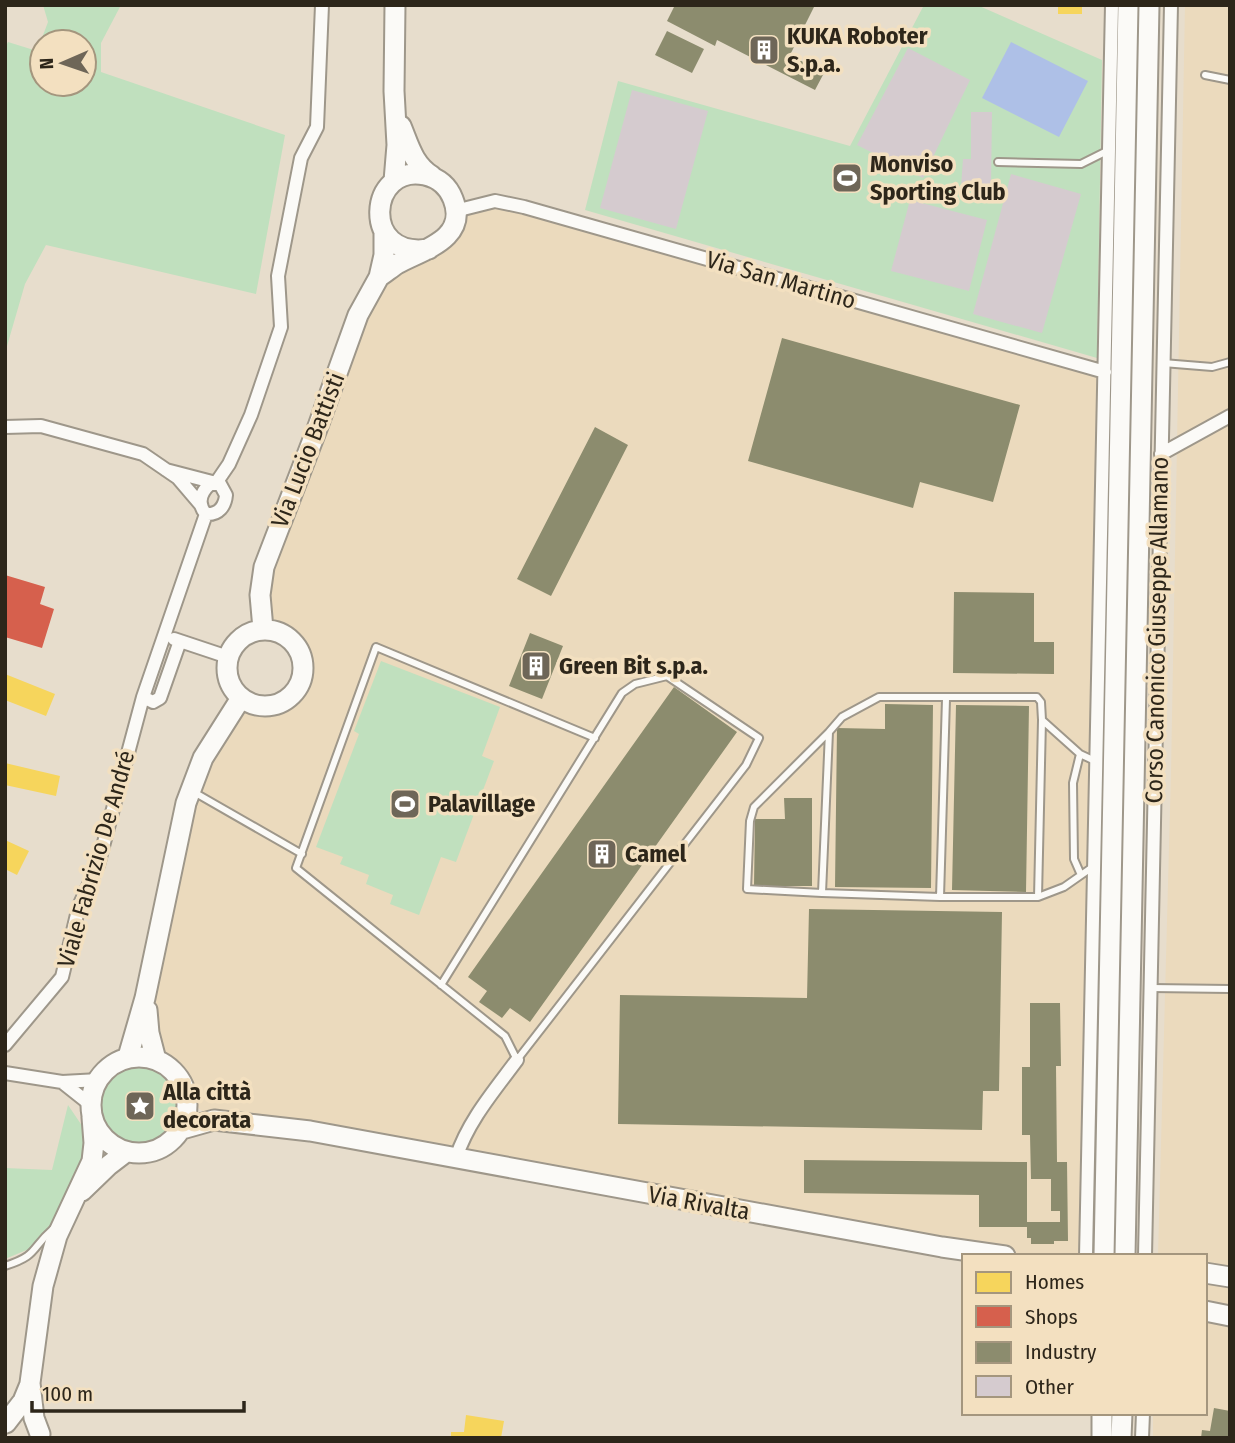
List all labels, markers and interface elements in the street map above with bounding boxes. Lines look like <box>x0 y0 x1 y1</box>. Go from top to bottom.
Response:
place label: KUKA Roboter S.p.a. <box>787 22 928 78</box>
north arrow <box>28 28 98 98</box>
building icon: KUKA Roboter S.p.a. <box>747 33 781 67</box>
text: N <box>35 57 58 70</box>
place label: Monviso Sporting Club <box>870 150 1006 206</box>
sports icon: Monviso Sporting Club <box>830 161 864 195</box>
street label: Via San Martino <box>703 245 859 315</box>
street label: Via Lucio Battisti <box>266 368 350 532</box>
street label: Corso Canonico Giuseppe Allamano <box>1140 457 1174 803</box>
building icon: Green Bit s.p.a. <box>519 649 553 683</box>
place label: Green Bit s.p.a. <box>559 652 708 680</box>
street label: Viale Fabrizio De André <box>52 747 140 971</box>
sports icon: Palavillage <box>388 787 422 821</box>
place label: Palavillage <box>428 790 535 818</box>
building icon: Camel <box>585 837 619 871</box>
place label: Camel <box>625 840 687 868</box>
place label: Alla città decorata <box>162 1078 251 1134</box>
place icon: Alla città decorata <box>123 1089 157 1123</box>
street label: Via Rivalta <box>646 1180 752 1226</box>
legend <box>962 1254 1207 1415</box>
text: Homes <box>1025 1269 1084 1295</box>
text: Shops <box>1025 1304 1078 1330</box>
text: Industry <box>1025 1339 1097 1365</box>
scale bar <box>32 1370 243 1414</box>
text: Other <box>1025 1374 1074 1400</box>
text: 100 m <box>42 1381 93 1407</box>

